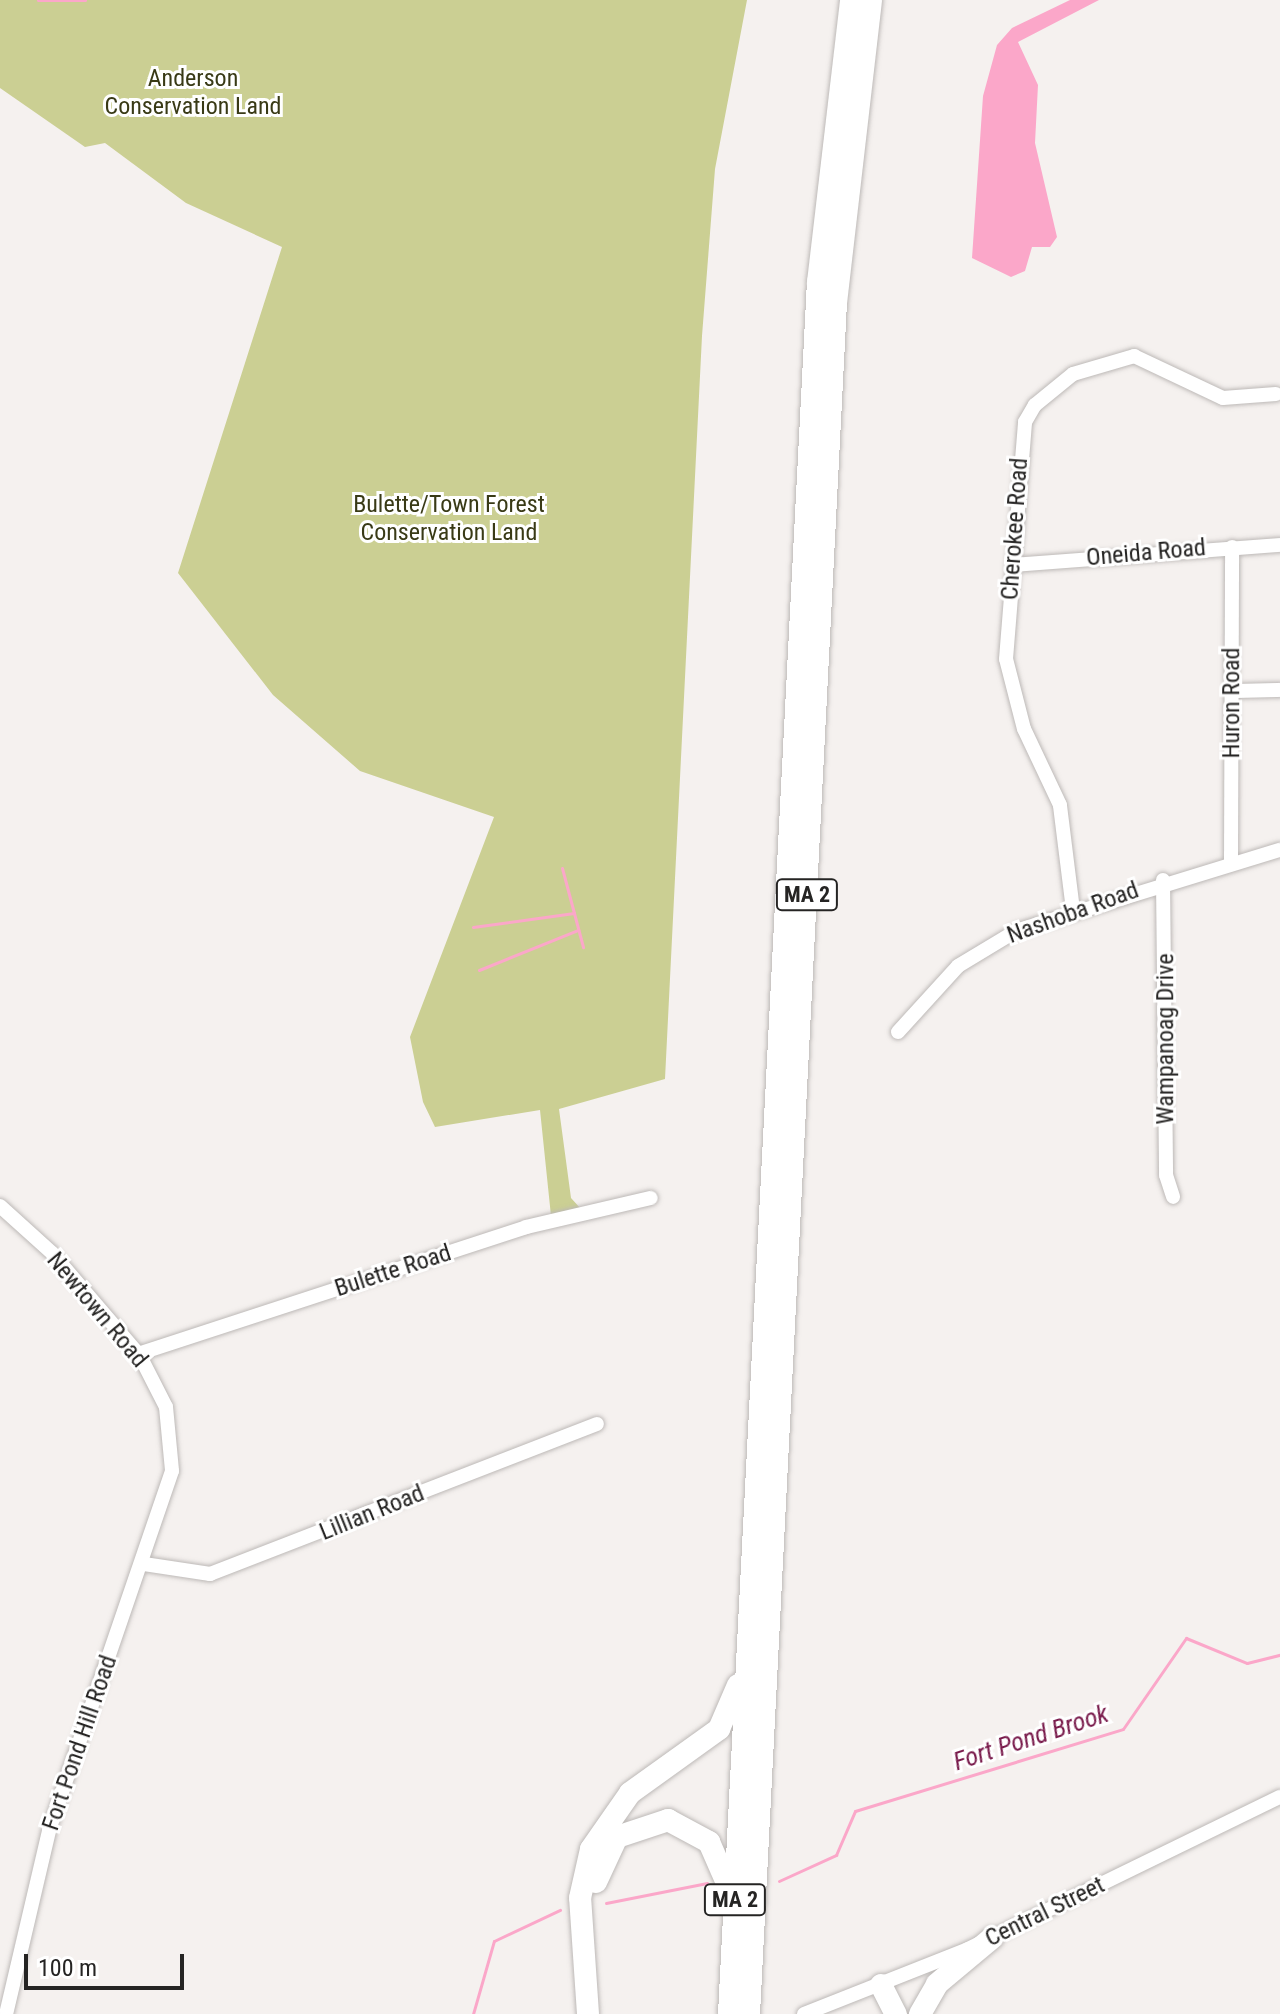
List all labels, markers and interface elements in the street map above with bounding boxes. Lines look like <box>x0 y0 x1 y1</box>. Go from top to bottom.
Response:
park label: Anderson Conservation Land <box>105 65 281 121</box>
street label: Cherokee Road <box>996 457 1034 601</box>
park label: Bulette/Town Forest Conservation Land <box>353 491 545 547</box>
street label: Oneida Road <box>1085 533 1207 573</box>
street label: Huron Road <box>1218 648 1246 758</box>
street label: Nashoba Road <box>1003 876 1143 950</box>
road number: MA 2 <box>775 877 839 913</box>
street label: Wampanoag Drive <box>1152 953 1180 1125</box>
street label: Bulette Road <box>331 1239 455 1303</box>
street label: Newtown Road <box>40 1247 154 1373</box>
street label: Lillian Road <box>315 1479 429 1547</box>
street label: Fort Pond Hill Road <box>37 1652 123 1834</box>
water label: Fort Pond Brook <box>950 1698 1112 1778</box>
street label: Central Street <box>981 1871 1109 1953</box>
road number: MA 2 <box>703 1882 767 1918</box>
scale bar <box>28 1938 188 1988</box>
text: 100 m <box>38 1954 97 1982</box>

